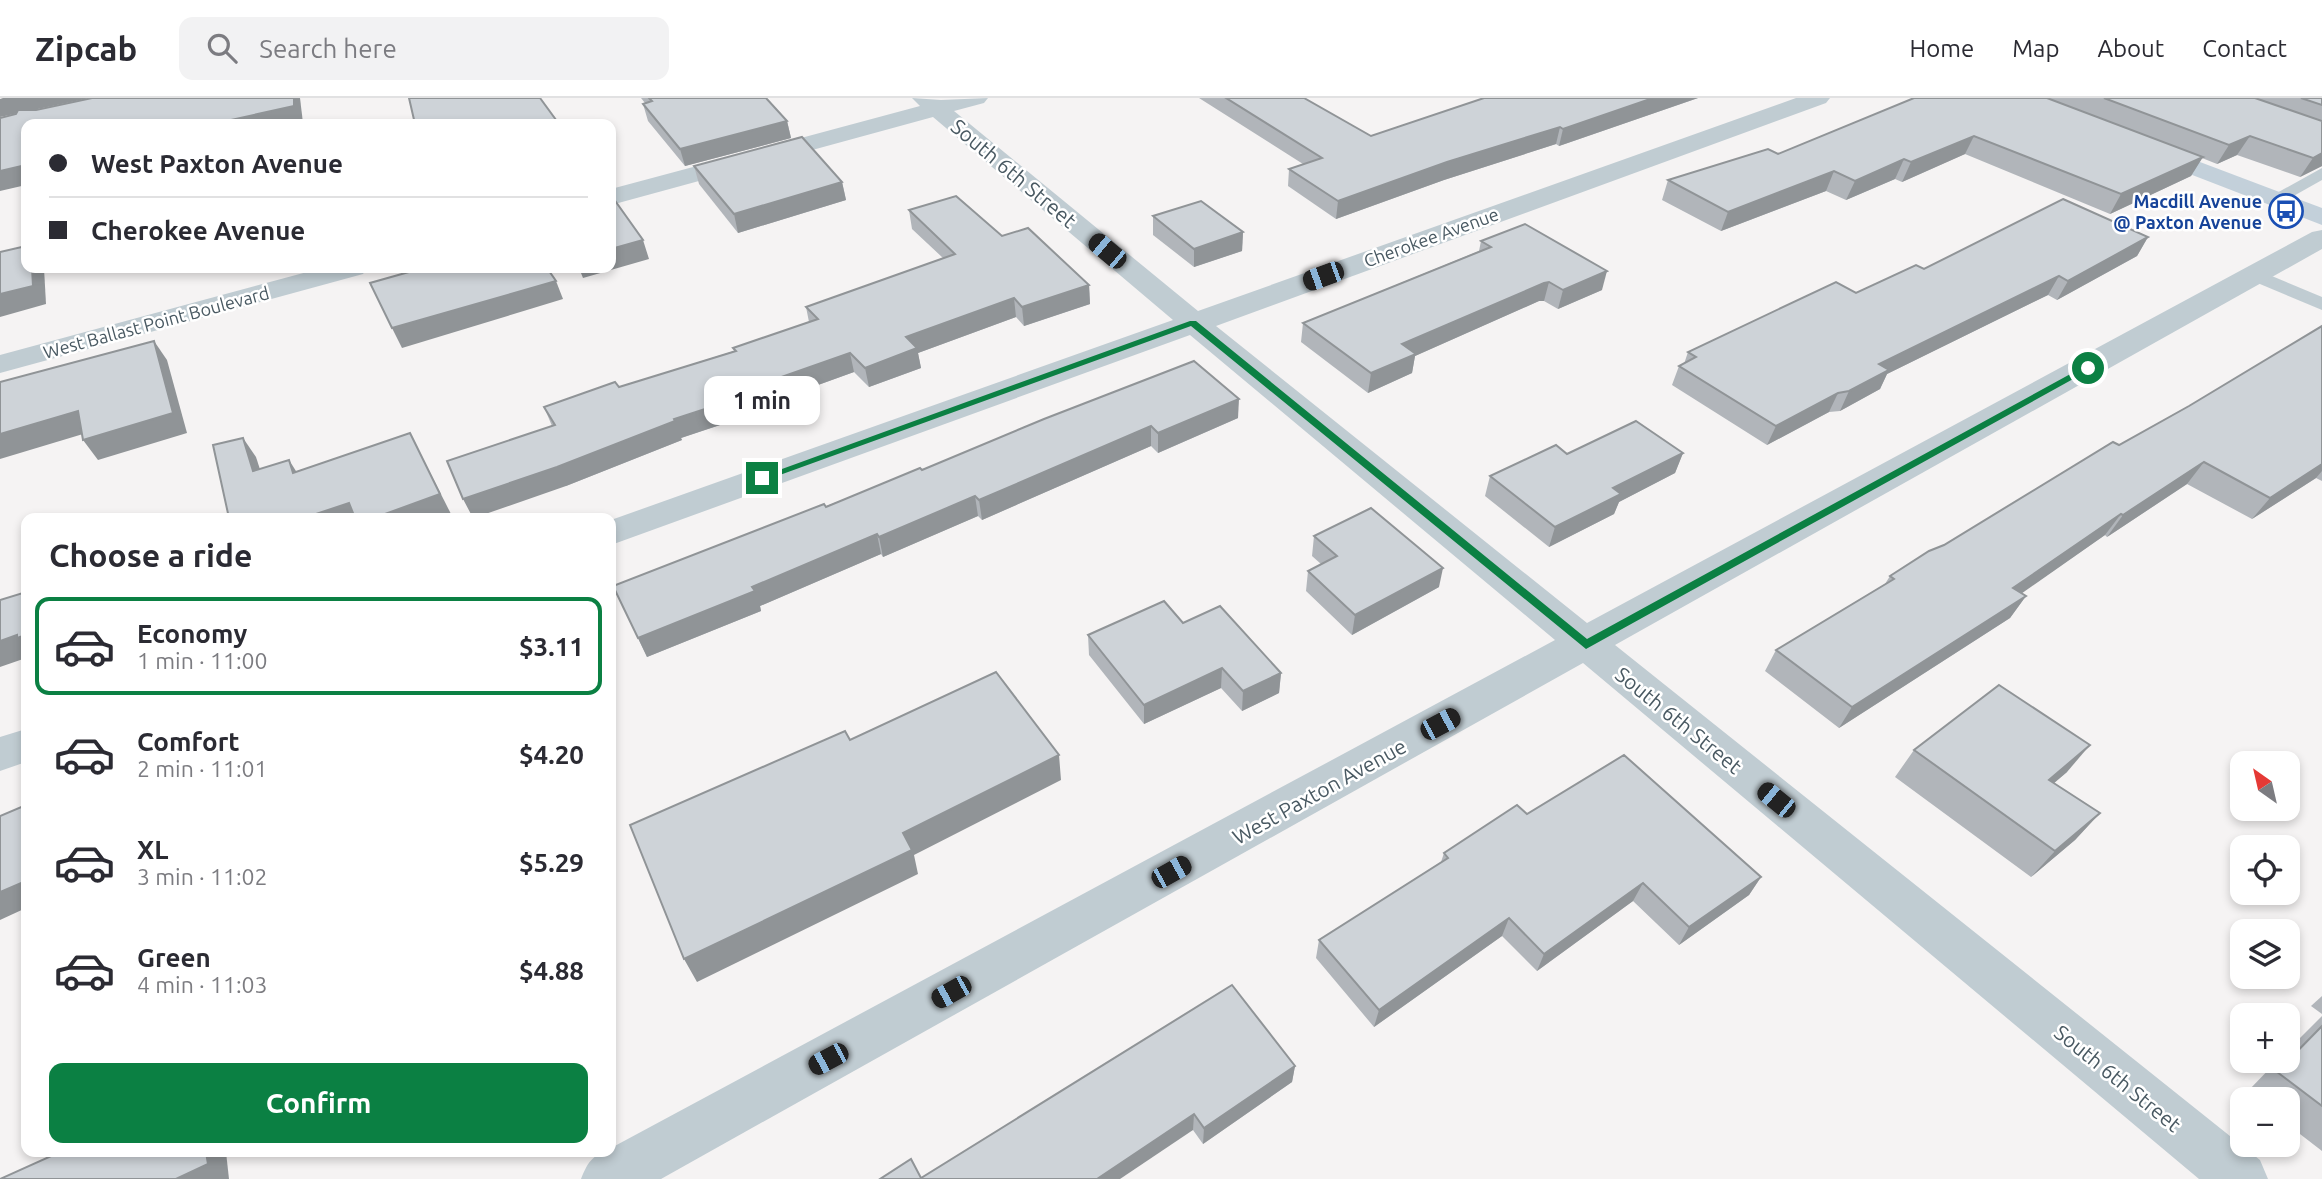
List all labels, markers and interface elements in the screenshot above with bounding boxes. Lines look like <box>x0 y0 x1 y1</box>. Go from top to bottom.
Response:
search box <box>179 17 669 80</box>
icon: search <box>203 29 241 67</box>
text: Zipcab <box>35 30 137 67</box>
text: Search here <box>259 34 397 63</box>
text: Home <box>1909 35 1974 62</box>
text: Map <box>2012 35 2059 62</box>
text: About <box>2097 35 2164 62</box>
text: Contact <box>2202 35 2287 62</box>
street label: South 6th Street <box>947 114 1081 232</box>
text: West Paxton Avenue <box>91 149 343 178</box>
place label: Macdill Avenue @ Paxton Avenue <box>2113 191 2262 232</box>
bus stop icon: Macdill Avenue @ Paxton Avenue <box>2267 192 2305 230</box>
street label: Cherokee Avenue <box>1361 203 1501 271</box>
text: Cherokee Avenue <box>91 216 305 245</box>
car <box>1085 229 1130 273</box>
car <box>1300 259 1347 293</box>
street label: West Ballast Point Boulevard <box>41 282 271 362</box>
route start <box>2072 352 2104 384</box>
callout: 1 min <box>704 376 820 426</box>
text: 1 min <box>733 388 791 413</box>
route end <box>746 462 778 494</box>
text: Choose a ride <box>49 537 252 573</box>
icon: car <box>53 615 116 678</box>
text: Economy <box>137 619 247 648</box>
text: $3.11 <box>519 632 584 661</box>
text: 1 min · 11:00 <box>137 648 268 673</box>
street label: South 6th Street <box>1611 662 1747 778</box>
car <box>1417 705 1464 743</box>
icon: car <box>53 723 116 786</box>
text: Comfort <box>137 727 240 756</box>
street label: West Paxton Avenue <box>1228 733 1410 849</box>
text: $4.20 <box>519 740 584 769</box>
north arrow <box>2230 751 2300 821</box>
map controls <box>2230 751 2300 1157</box>
text: 2 min · 11:01 <box>137 756 268 781</box>
car <box>1754 779 1799 821</box>
icon: car <box>53 831 116 894</box>
text: XL <box>137 835 168 864</box>
button: locate <box>2230 835 2300 905</box>
text: $5.29 <box>519 848 584 877</box>
car <box>1148 853 1195 891</box>
text: 3 min · 11:02 <box>137 864 268 889</box>
button: layers <box>2230 919 2300 989</box>
icon: car <box>53 939 116 1002</box>
text: Green <box>137 943 211 972</box>
text: $4.88 <box>519 956 584 985</box>
text: 4 min · 11:03 <box>137 972 268 997</box>
car <box>928 973 975 1011</box>
button: + <box>2230 1003 2300 1073</box>
street label: South 6th Street <box>2050 1020 2186 1136</box>
car <box>805 1040 852 1078</box>
button: Confirm <box>49 1063 588 1143</box>
button: − <box>2230 1087 2300 1157</box>

